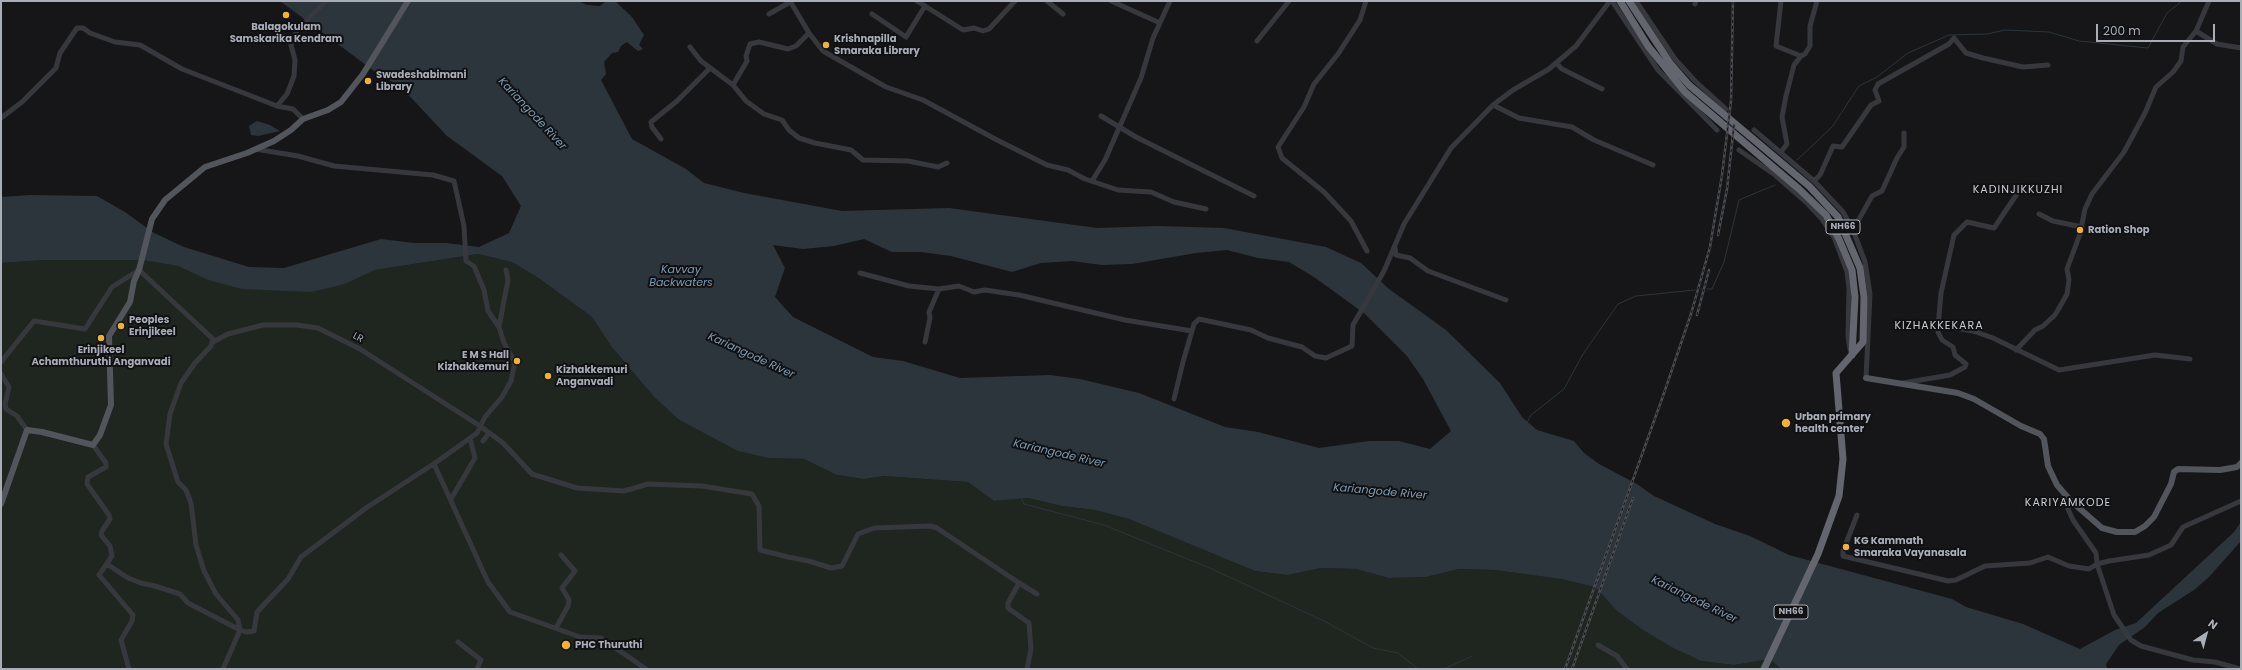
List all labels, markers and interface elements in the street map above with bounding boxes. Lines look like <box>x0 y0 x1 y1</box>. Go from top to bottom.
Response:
marker: Balagokulam Samskarika Kendram <box>281 10 291 20</box>
scale bar <box>2098 16 2217 42</box>
place label: Balagokulam Samskarika Kendram <box>230 21 342 44</box>
text: 200 m <box>2103 22 2141 39</box>
place label: Krishnapilla Smaraka Library <box>834 33 920 56</box>
marker: Krishnapilla Smaraka Library <box>821 40 831 50</box>
place label: Swadeshabimani Library <box>376 69 466 92</box>
water label: Kariangode River <box>495 75 569 153</box>
marker: Swadeshabimani Library <box>363 76 373 86</box>
district label: KADINJIKKUZHI <box>1973 183 2063 197</box>
road number: NH66 <box>1826 220 1860 234</box>
place label: Ration Shop <box>2088 224 2150 236</box>
marker: Ration Shop <box>2075 225 2085 235</box>
water label: Kavvay Backwaters <box>649 263 713 289</box>
place label: Peoples Erinjikeel <box>129 314 176 338</box>
district label: KIZHAKKEKARA <box>1894 319 1984 333</box>
marker: Peoples Erinjikeel <box>116 321 126 331</box>
street label: LR <box>351 330 365 346</box>
water label: Kariangode River <box>706 330 796 382</box>
marker: Erinjikeel Achamthuruthi Anganvadi <box>96 333 106 343</box>
place label: Erinjikeel Achamthuruthi Anganvadi <box>31 344 171 368</box>
place label: E M S Hall Kizhakkemuri <box>438 349 509 372</box>
marker: E M S Hall Kizhakkemuri <box>512 356 522 366</box>
place label: Kizhakkemuri Anganvadi <box>556 364 627 388</box>
marker: Kizhakkemuri Anganvadi <box>543 371 553 381</box>
place label: Urban primary health center <box>1795 411 1871 434</box>
marker: Urban primary health center <box>1780 417 1792 429</box>
water label: Kariangode River <box>1012 437 1106 471</box>
water label: Kariangode River <box>1333 481 1427 503</box>
district label: KARIYAMKODE <box>2025 496 2111 510</box>
place label: KG Kammath Smaraka Vayanasala <box>1854 535 1967 558</box>
marker: KG Kammath Smaraka Vayanasala <box>1841 542 1851 552</box>
water label: Kariangode River <box>1649 574 1739 626</box>
road number: NH66 <box>1774 605 1808 619</box>
north arrow <box>2186 614 2226 654</box>
text: N <box>2205 615 2221 633</box>
marker: PHC Thuruthi <box>560 639 572 651</box>
place label: PHC Thuruthi <box>575 639 642 651</box>

